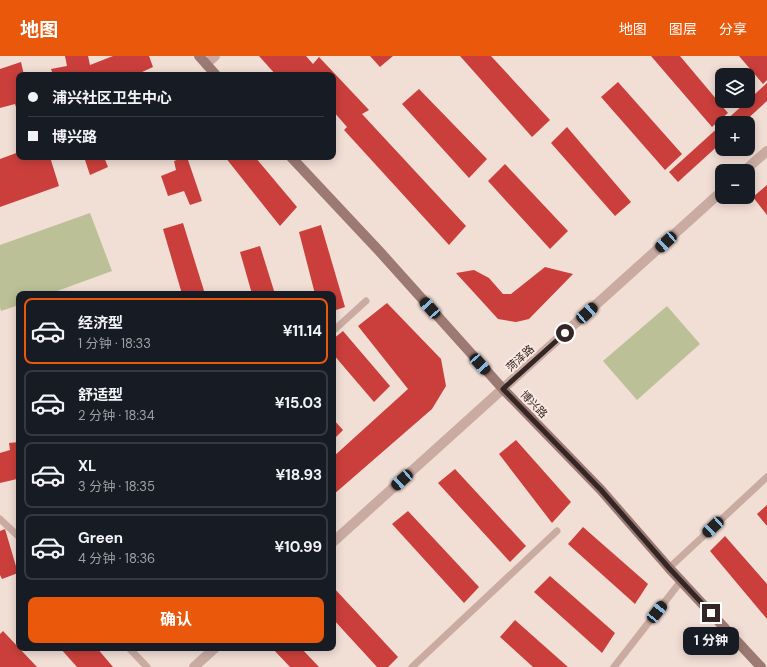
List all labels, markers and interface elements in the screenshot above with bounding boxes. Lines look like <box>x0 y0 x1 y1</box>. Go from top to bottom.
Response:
text: 地图 <box>20 17 58 42</box>
text: 地图 <box>619 20 647 38</box>
text: 图层 <box>669 20 697 38</box>
text: 分享 <box>719 20 747 38</box>
map controls <box>715 68 755 204</box>
button: layers <box>715 68 755 108</box>
text: 浦兴社区卫生中心 <box>52 88 172 108</box>
button: + <box>715 116 755 156</box>
text: 博兴路 <box>52 127 97 147</box>
button: − <box>715 164 755 204</box>
car <box>653 230 679 254</box>
car <box>418 295 442 321</box>
car <box>574 301 600 325</box>
icon: car <box>30 313 66 349</box>
text: 经济型 <box>78 313 123 333</box>
text: ¥11.14 <box>283 321 322 341</box>
route start <box>556 324 574 342</box>
text: 1 分钟 · 18:33 <box>78 335 151 352</box>
street label: 菏泽路 <box>503 342 537 374</box>
car <box>468 351 492 377</box>
icon: car <box>30 385 66 421</box>
text: 舒适型 <box>78 385 123 405</box>
street label: 博兴路 <box>518 387 550 421</box>
text: ¥15.03 <box>275 393 322 413</box>
text: 2 分钟 · 18:34 <box>78 407 155 424</box>
text: XL <box>78 456 96 476</box>
icon: car <box>30 457 66 493</box>
text: ¥18.93 <box>276 465 322 485</box>
car <box>389 468 415 492</box>
text: 3 分钟 · 18:35 <box>78 478 155 495</box>
car <box>700 514 726 540</box>
text: Green <box>78 528 123 548</box>
icon: car <box>30 529 66 565</box>
text: ¥10.99 <box>274 537 322 557</box>
text: 4 分钟 · 18:36 <box>78 550 155 567</box>
button: 确认 <box>28 597 324 643</box>
car <box>645 599 669 625</box>
route end <box>702 604 720 622</box>
callout: 1 分钟 <box>683 627 739 655</box>
text: 1 分钟 <box>694 632 728 649</box>

